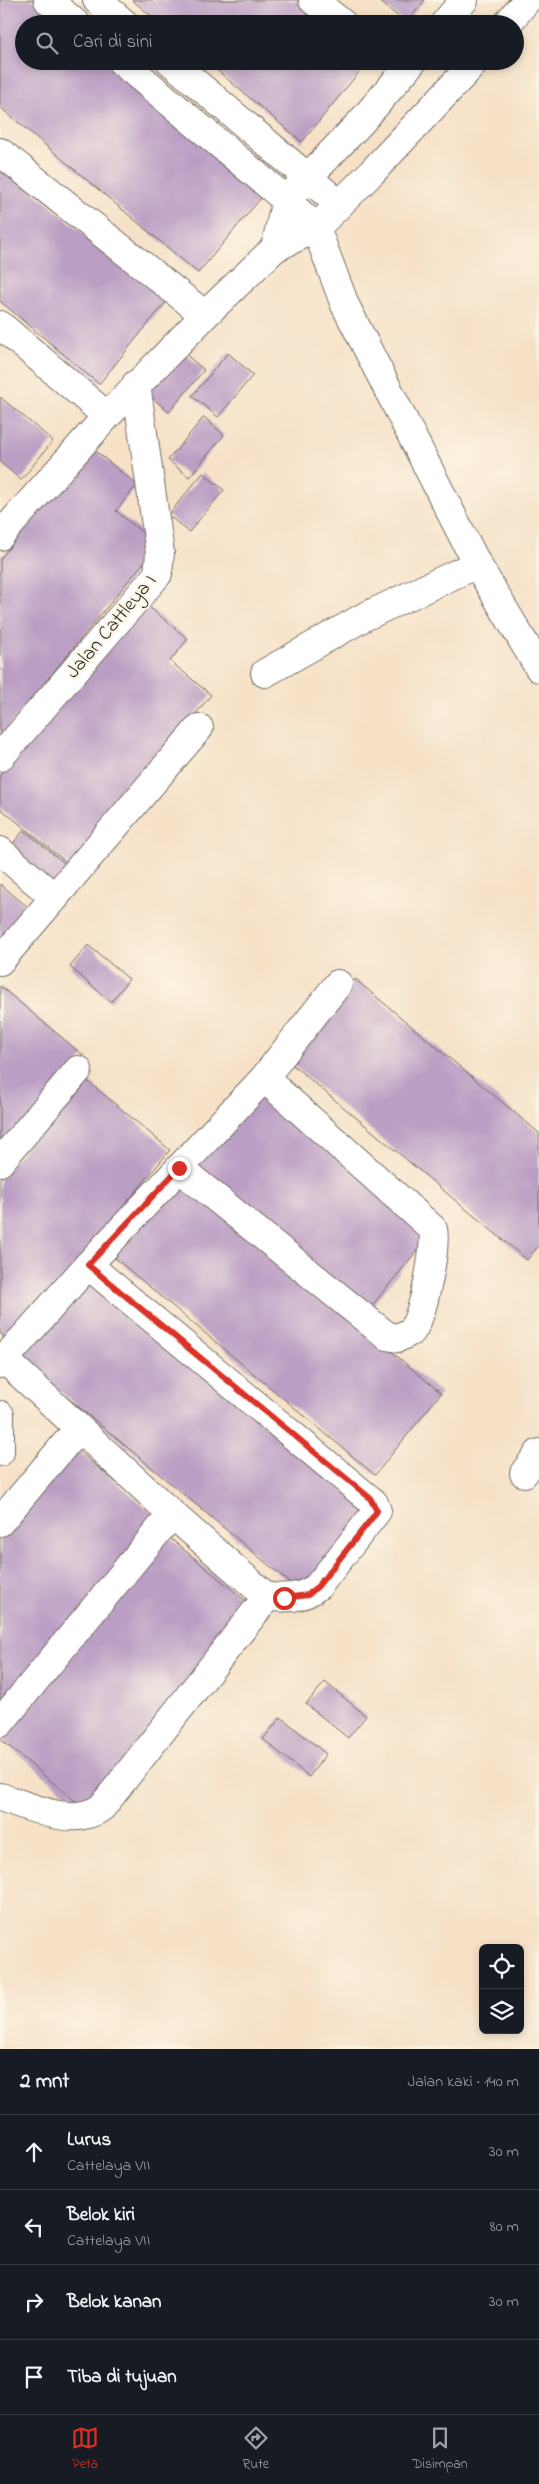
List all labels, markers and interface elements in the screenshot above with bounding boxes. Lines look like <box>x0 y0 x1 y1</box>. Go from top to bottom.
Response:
search box <box>15 15 524 70</box>
icon: search <box>33 29 61 57</box>
text: Cari di sini <box>73 29 152 56</box>
street label: Jalan Cattleya I <box>60 568 164 686</box>
route end <box>168 1157 191 1180</box>
route start <box>273 1587 296 1610</box>
map controls <box>479 1944 524 2034</box>
button: locate <box>479 1944 524 1989</box>
button: layers <box>479 1989 524 2034</box>
text: 2 mnt <box>20 2067 69 2097</box>
text: Jalan kaki · 140 m <box>407 2070 519 2094</box>
text: Lurus <box>67 2127 111 2154</box>
icon: ahead <box>20 2138 48 2166</box>
text: 30 m <box>489 2140 519 2164</box>
text: Cattelaya VII <box>67 2154 150 2178</box>
text: Belok kiri <box>67 2202 135 2229</box>
icon: left <box>20 2213 48 2241</box>
text: 80 m <box>490 2215 519 2239</box>
text: Cattelaya VII <box>67 2229 150 2253</box>
icon: right <box>20 2288 48 2316</box>
text: Belok kanan <box>67 2289 161 2316</box>
text: 30 m <box>489 2290 519 2314</box>
icon: arrive <box>20 2363 48 2391</box>
text: Tiba di tujuan <box>67 2364 177 2391</box>
tab: Peta <box>71 2424 99 2475</box>
tab: Rute <box>242 2424 270 2475</box>
tab: Disimpan <box>412 2424 468 2475</box>

